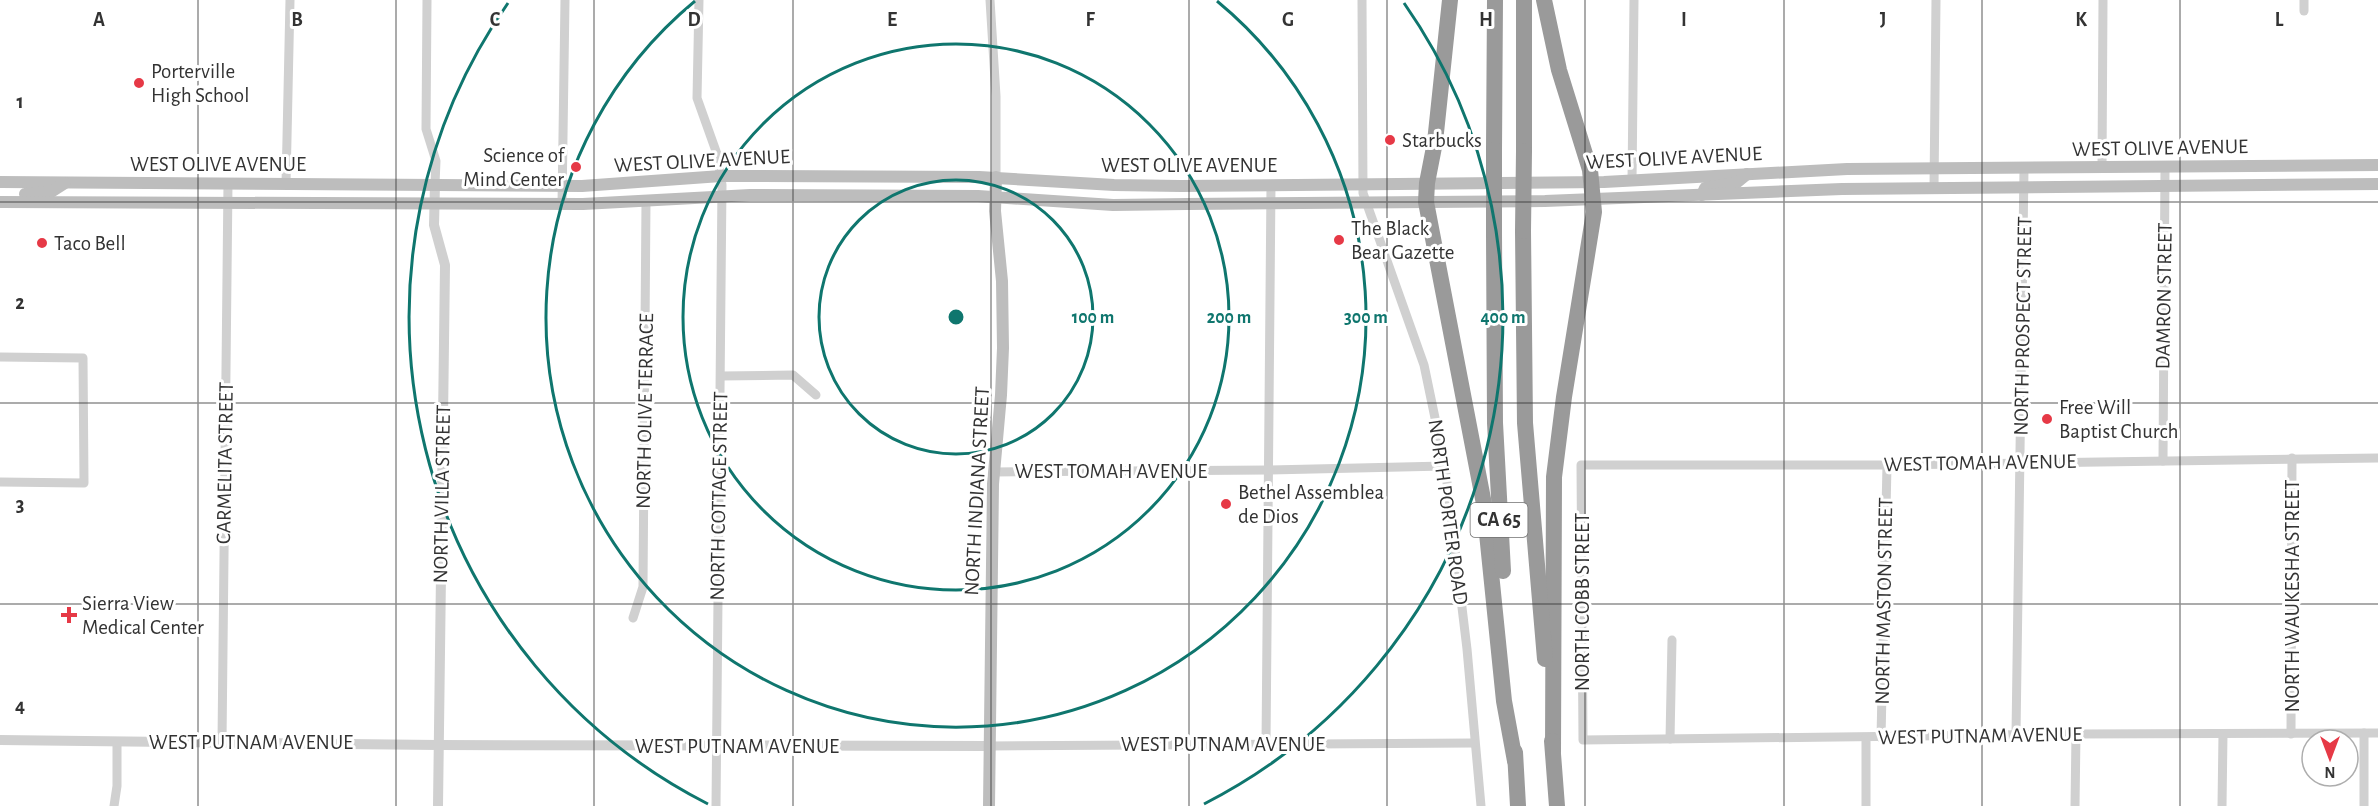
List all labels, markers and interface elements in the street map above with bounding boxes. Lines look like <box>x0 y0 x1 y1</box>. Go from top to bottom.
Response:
text: A <box>93 10 105 30</box>
text: B <box>291 10 303 30</box>
text: C <box>490 10 501 30</box>
text: D <box>687 10 701 30</box>
text: E <box>887 10 897 30</box>
text: F <box>1085 10 1095 30</box>
text: G <box>1282 10 1294 30</box>
text: H <box>1479 10 1493 30</box>
text: I <box>1681 10 1687 30</box>
text: J <box>1880 10 1886 30</box>
text: K <box>2075 10 2087 30</box>
text: L <box>2275 10 2284 30</box>
place label: Porterville High School <box>151 61 249 106</box>
marker: Porterville High School <box>132 76 146 90</box>
text: 1 <box>16 92 24 112</box>
place label: Starbucks <box>1402 130 1482 151</box>
marker: Starbucks <box>1383 133 1397 147</box>
street label: WEST OLIVE AVENUE <box>2072 136 2248 160</box>
street label: WEST OLIVE AVENUE <box>1585 143 1763 173</box>
place label: Science of Mind Center <box>463 145 566 190</box>
street label: WEST OLIVE AVENUE <box>613 146 791 176</box>
street label: WEST OLIVE AVENUE <box>130 154 306 175</box>
street label: WEST OLIVE AVENUE <box>1101 155 1277 176</box>
marker: Science of Mind Center <box>569 160 583 174</box>
street label: NORTH PROSPECT STREET <box>2011 216 2035 436</box>
place label: The Black Bear Gazette <box>1351 218 1454 263</box>
street label: DAMRON STREET <box>2152 223 2176 369</box>
place label: Taco Bell <box>54 233 126 254</box>
marker: The Black Bear Gazette <box>1332 233 1346 247</box>
marker: Taco Bell <box>35 236 49 250</box>
text: 2 <box>15 293 25 313</box>
centre of rings <box>946 307 966 327</box>
text: 100 m <box>1072 309 1114 327</box>
text: 200 m <box>1207 309 1251 327</box>
text: 300 m <box>1344 309 1388 327</box>
text: 400 m <box>1480 309 1526 327</box>
street label: NORTH OLIVE TERRACE <box>633 313 657 509</box>
street label: CARMELITA STREET <box>213 382 237 544</box>
street label: NORTH INDIANA STREET <box>961 386 993 596</box>
street label: NORTH COTTAGE STREET <box>707 391 731 601</box>
place label: Free Will Baptist Church <box>2059 397 2179 442</box>
street label: NORTH VILLA STREET <box>430 404 454 584</box>
marker: Free Will Baptist Church <box>2040 412 2054 426</box>
street label: NORTH PORTER ROAD <box>1425 418 1471 606</box>
street label: WEST TOMAH AVENUE <box>1883 451 2077 475</box>
street label: WEST TOMAH AVENUE <box>1015 461 1207 482</box>
street label: NORTH WAUKESHA STREET <box>2282 479 2303 713</box>
place label: Bethel Assemblea de Dios <box>1238 482 1385 527</box>
text: 3 <box>16 495 24 515</box>
marker: Bethel Assemblea de Dios <box>1219 497 1233 511</box>
street label: NORTH MASTON STREET <box>1872 497 1896 705</box>
road number: CA 65 <box>1470 503 1528 537</box>
street label: NORTH COBB STREET <box>1572 513 1593 691</box>
place label: Sierra View Medical Center <box>82 593 204 638</box>
marker: Sierra View Medical Center <box>60 606 78 624</box>
text: 4 <box>15 696 25 716</box>
street label: WEST PUTNAM AVENUE <box>1878 724 2082 748</box>
north arrow <box>2300 728 2360 788</box>
street label: WEST PUTNAM AVENUE <box>149 732 353 753</box>
street label: WEST PUTNAM AVENUE <box>1121 734 1325 755</box>
street label: WEST PUTNAM AVENUE <box>635 736 839 757</box>
text: N <box>2324 764 2336 780</box>

